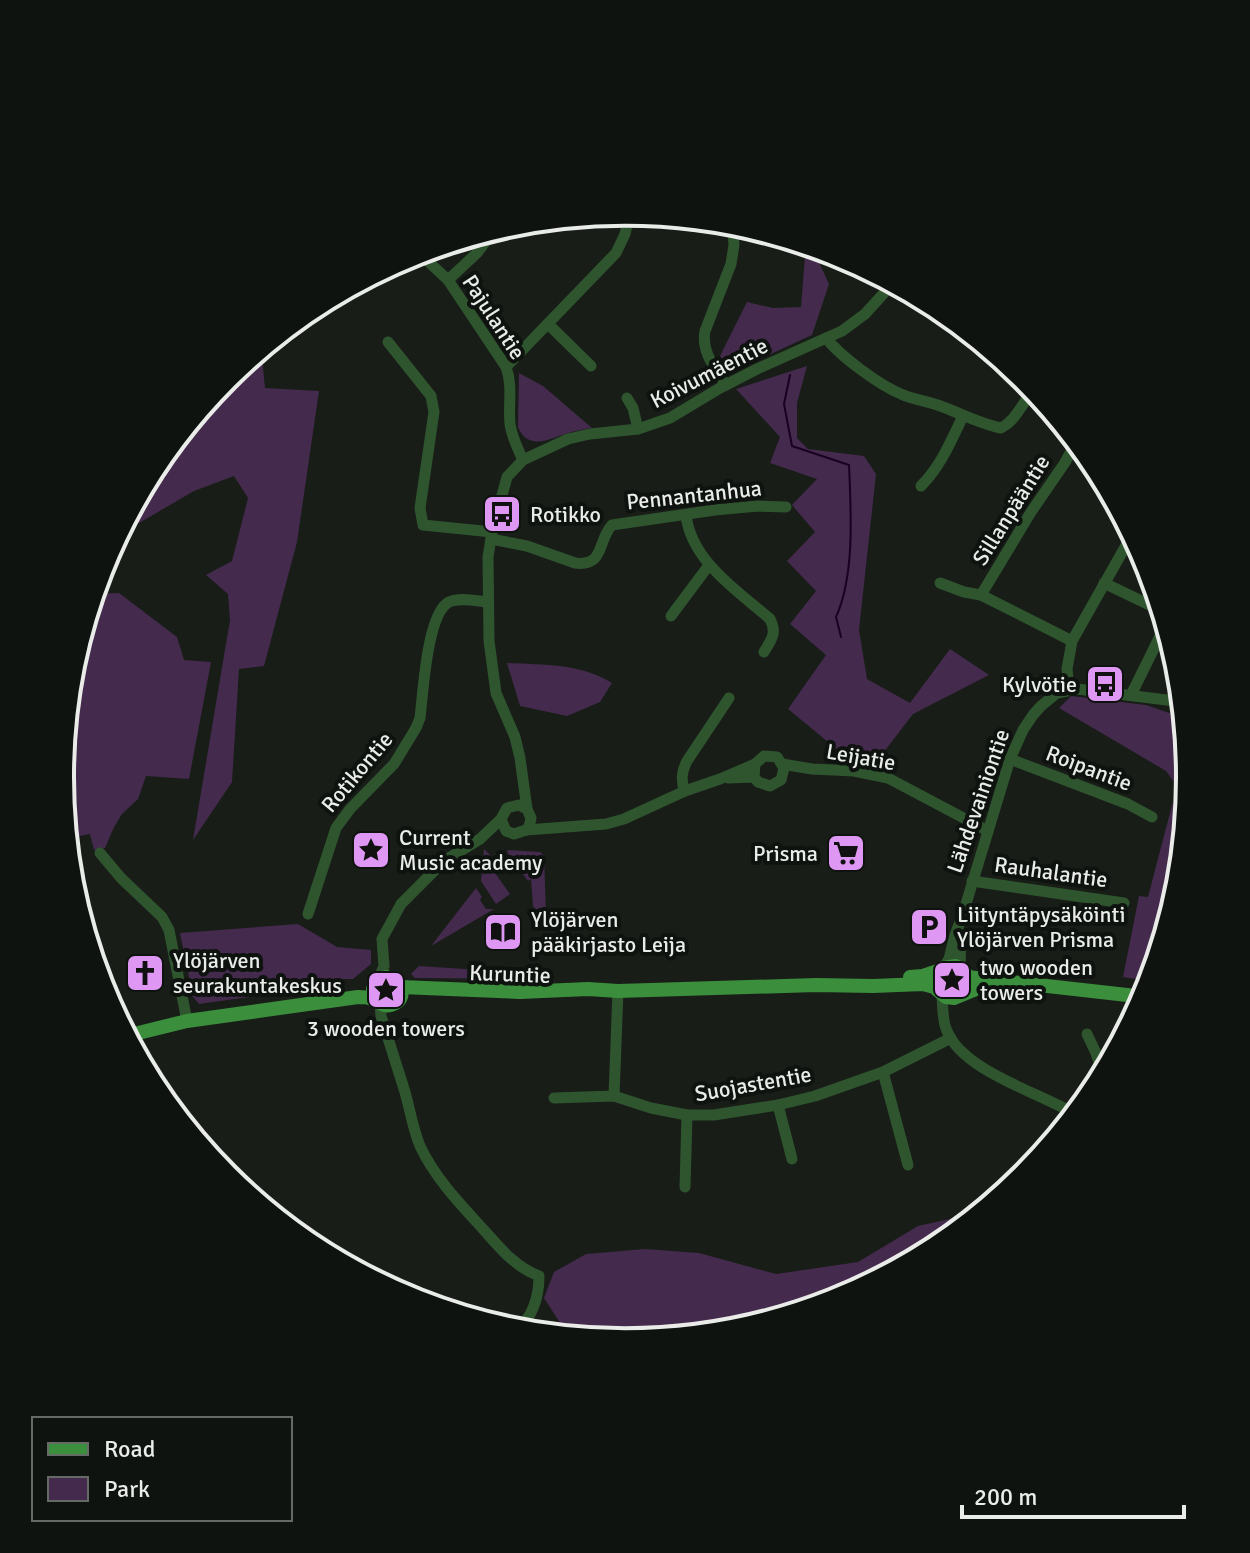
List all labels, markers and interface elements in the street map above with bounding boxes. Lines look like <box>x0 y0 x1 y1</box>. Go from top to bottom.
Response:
street label: Pajulantie <box>457 269 531 365</box>
street label: Koivumäentie <box>646 332 772 414</box>
street label: Sillanpääntie <box>966 450 1056 570</box>
street label: Pennantanhua <box>625 474 763 516</box>
bus stop icon: Rotikko <box>481 493 523 535</box>
place label: Rotikko <box>530 501 601 528</box>
bus stop icon: Kylvötie <box>1084 663 1126 705</box>
place label: Kylvötie <box>1002 671 1077 698</box>
street label: Rotikontie <box>316 726 398 818</box>
street label: Lähdevainiontie <box>941 726 1015 876</box>
street label: Leijatie <box>824 738 898 776</box>
street label: Roipantie <box>1042 739 1136 797</box>
place label: Current Music academy <box>399 824 543 876</box>
place icon: Current Music academy <box>350 829 392 871</box>
supermarket icon: Prisma <box>825 832 867 874</box>
place label: Prisma <box>753 840 818 867</box>
street label: Rauhalantie <box>993 851 1109 893</box>
place label: Liityntäpysäköinti Ylöjärven Prisma <box>957 901 1125 953</box>
place label: Ylöjärven pääkirjasto Leija <box>531 906 686 958</box>
parking icon: Liityntäpysäköinti Ylöjärven Prisma <box>908 906 950 948</box>
library icon: Ylöjärven pääkirjasto Leija <box>482 911 524 953</box>
place label: Ylöjärven seurakuntakeskus <box>173 947 342 999</box>
church icon: Ylöjärven seurakuntakeskus <box>124 952 166 994</box>
place label: two wooden towers <box>980 954 1093 1006</box>
street label: Kuruntie <box>469 959 551 989</box>
place icon: two wooden towers <box>931 959 973 1001</box>
place icon: 3 wooden towers <box>365 969 407 1011</box>
place label: 3 wooden towers <box>307 1015 465 1042</box>
street label: Suojastentie <box>693 1060 813 1108</box>
legend <box>32 1417 292 1521</box>
text: Road <box>104 1434 155 1464</box>
scale bar <box>962 1469 1184 1519</box>
text: Park <box>104 1474 150 1504</box>
text: 200 m <box>974 1482 1037 1512</box>

